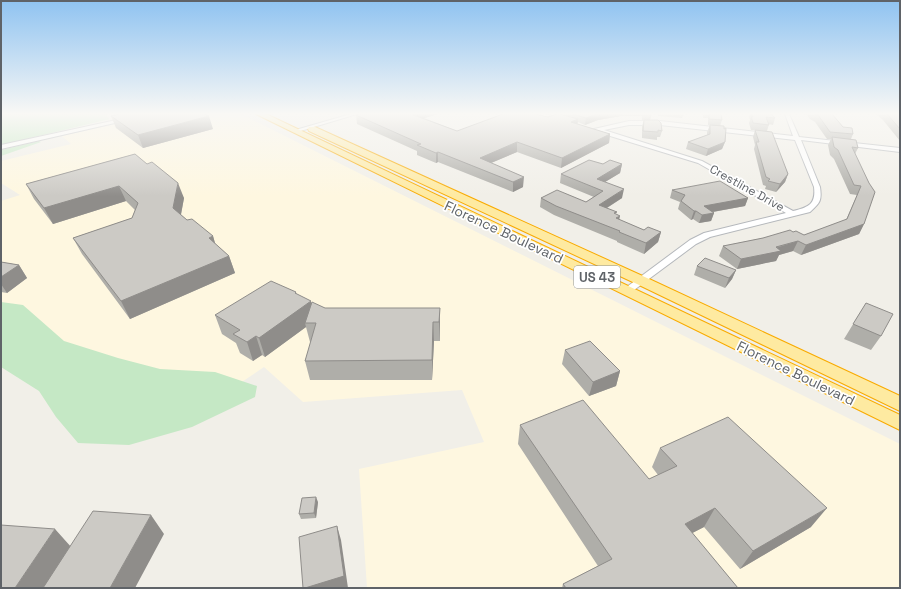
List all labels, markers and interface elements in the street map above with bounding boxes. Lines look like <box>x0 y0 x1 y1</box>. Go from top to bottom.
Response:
street label: Crestline Drive <box>707 161 787 215</box>
street label: Florence Boulevard <box>442 197 566 267</box>
road number: US 43 <box>574 266 620 288</box>
street label: Florence Boulevard <box>734 337 858 409</box>

